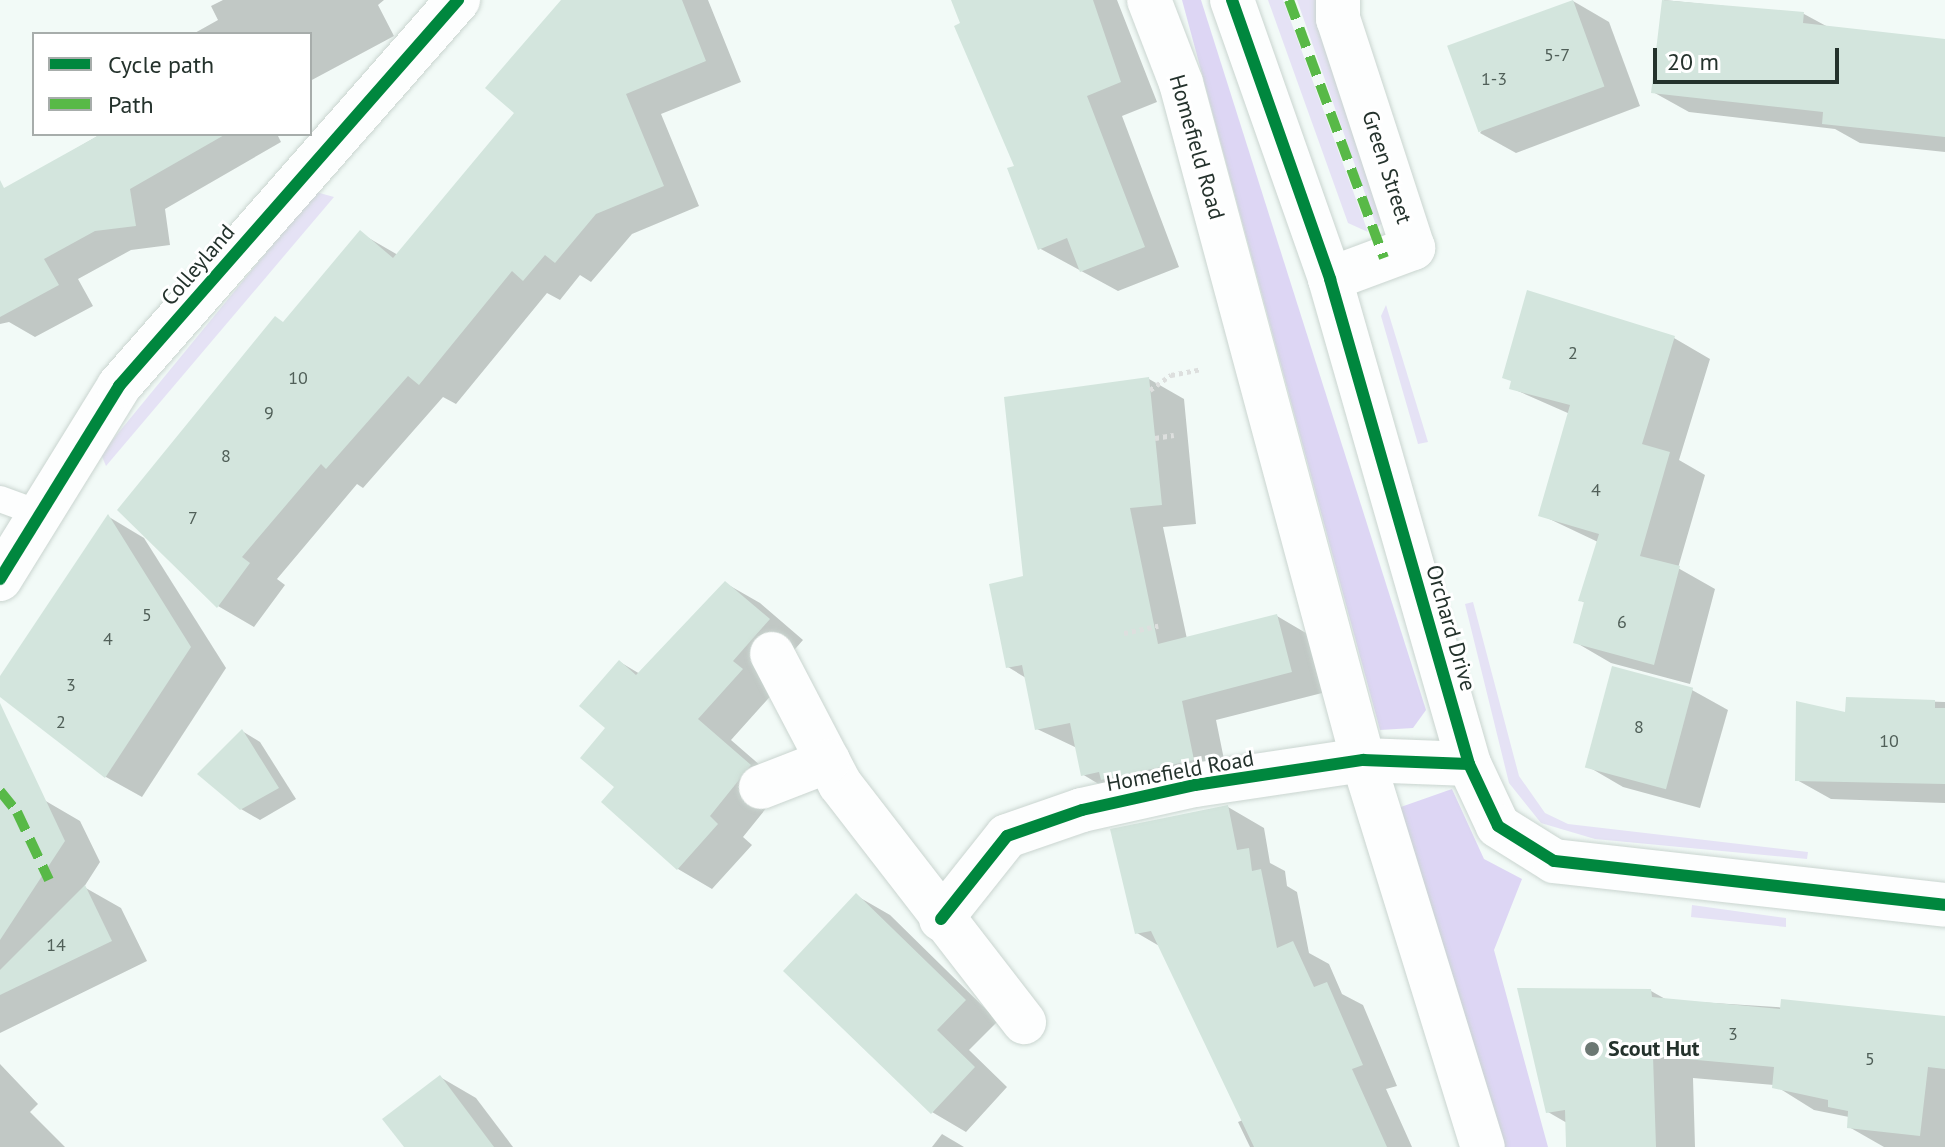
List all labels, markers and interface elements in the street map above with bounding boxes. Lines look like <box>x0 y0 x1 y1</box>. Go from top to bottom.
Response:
legend <box>32 32 312 136</box>
scale bar <box>1657 32 1843 82</box>
house number: 5-7 <box>1544 44 1570 66</box>
text: 20 m <box>1667 46 1719 77</box>
text: Cycle path <box>108 49 214 80</box>
house number: 1-3 <box>1481 68 1507 90</box>
street label: Homefield Road <box>1164 72 1230 222</box>
text: Path <box>108 89 154 120</box>
street label: Green Street <box>1356 107 1418 227</box>
street label: Colleyland <box>156 219 240 311</box>
house number: 2 <box>1568 342 1578 364</box>
house number: 10 <box>288 367 308 389</box>
house number: 9 <box>264 402 274 424</box>
house number: 8 <box>221 445 231 467</box>
house number: 4 <box>1591 479 1601 501</box>
house number: 7 <box>188 507 198 529</box>
street label: Orchard Drive <box>1420 562 1482 694</box>
house number: 5 <box>142 604 152 626</box>
house number: 6 <box>1617 611 1627 633</box>
house number: 4 <box>103 628 113 650</box>
house number: 3 <box>66 674 76 696</box>
house number: 2 <box>56 711 66 733</box>
house number: 8 <box>1634 716 1644 738</box>
house number: 10 <box>1879 730 1899 752</box>
street label: Homefield Road <box>1104 745 1256 797</box>
house number: 14 <box>46 934 66 956</box>
house number: 3 <box>1728 1023 1738 1045</box>
place label: Scout Hut <box>1608 1036 1700 1062</box>
marker: Scout Hut <box>1583 1040 1601 1058</box>
house number: 5 <box>1865 1048 1875 1070</box>

